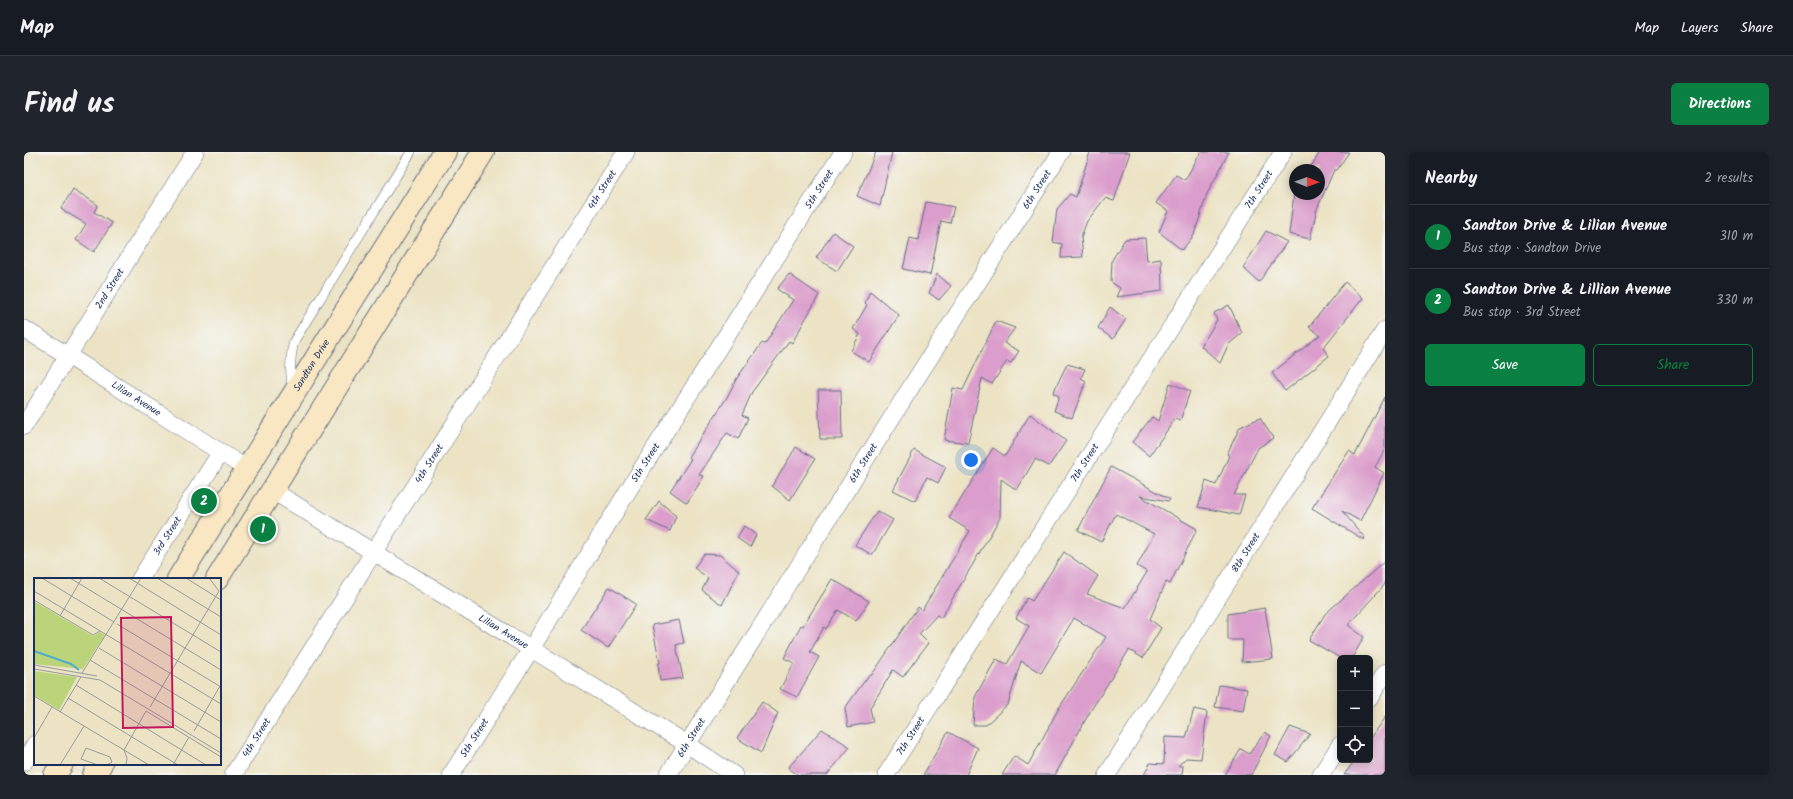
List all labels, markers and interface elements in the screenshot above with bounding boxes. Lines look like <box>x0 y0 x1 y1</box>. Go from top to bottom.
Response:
text: Map <box>20 13 54 43</box>
text: Map <box>1635 17 1659 39</box>
text: Layers <box>1681 17 1719 39</box>
text: Share <box>1741 17 1773 39</box>
text: Find us <box>24 82 115 127</box>
button: Directions <box>1671 83 1769 125</box>
north arrow <box>1289 164 1325 200</box>
text: Nearby <box>1425 165 1477 192</box>
street label: 5th Street <box>801 166 838 212</box>
street label: 4th Street <box>584 167 621 213</box>
street label: 6th Street <box>1018 167 1056 213</box>
street label: 7th Street <box>1241 167 1277 212</box>
text: 2 results <box>1705 168 1753 189</box>
text: Sandton Drive & Lilian Avenue <box>1463 214 1667 238</box>
text: 1 <box>1436 226 1440 247</box>
text: 310 m <box>1719 226 1753 247</box>
text: Bus stop · Sandton Drive <box>1463 238 1601 259</box>
street label: 2nd Street <box>91 265 129 312</box>
text: Sandton Drive & Lillian Avenue <box>1463 278 1671 302</box>
text: 2 <box>1434 290 1442 311</box>
text: 330 m <box>1716 290 1753 311</box>
text: Bus stop · 3rd Street <box>1463 302 1581 323</box>
street label: Sandton Drive <box>289 336 334 395</box>
button: Save <box>1425 344 1585 386</box>
button: Share <box>1593 344 1753 386</box>
street label: Lilian Avenue <box>108 377 165 421</box>
street label: 5th Street <box>627 440 664 486</box>
street label: 6th Street <box>845 440 882 486</box>
street label: 7th Street <box>1066 440 1103 486</box>
street label: 4th Street <box>411 441 448 487</box>
your location <box>961 450 981 470</box>
pin: 2 <box>191 486 217 516</box>
street label: 3rd Street <box>149 513 186 559</box>
pin: 1 <box>250 514 276 544</box>
street label: 8th Street <box>1227 530 1265 576</box>
inset map <box>34 578 221 765</box>
street label: Lilian Avenue <box>475 610 532 654</box>
map controls <box>1337 655 1373 763</box>
button: + <box>1337 655 1373 691</box>
button: − <box>1337 691 1373 727</box>
street label: 7th Street <box>892 714 929 759</box>
street label: 4th Street <box>238 715 275 761</box>
street label: 5th Street <box>456 715 493 761</box>
street label: 6th Street <box>673 715 710 761</box>
button: locate <box>1337 727 1373 763</box>

